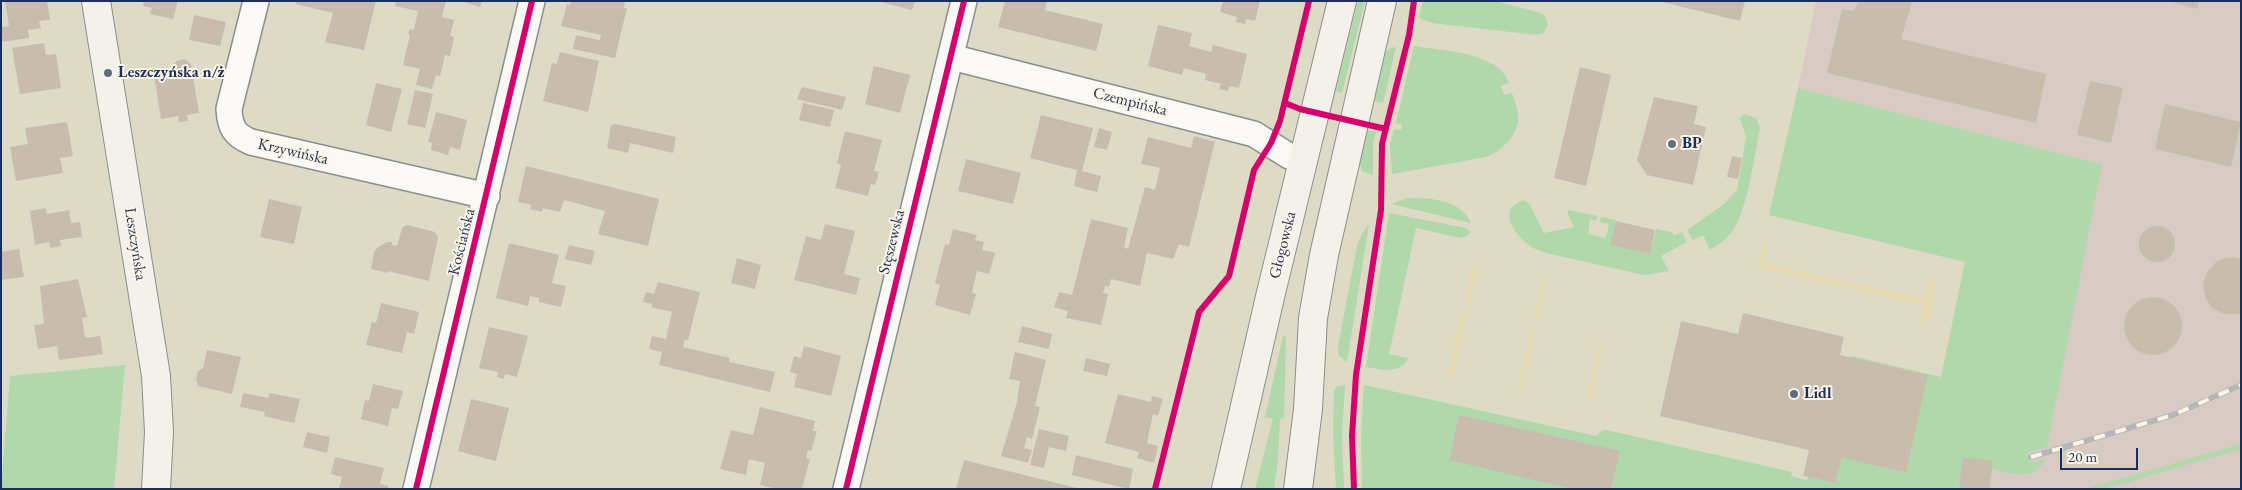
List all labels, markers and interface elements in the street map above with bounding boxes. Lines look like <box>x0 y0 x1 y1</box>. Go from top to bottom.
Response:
place label: Leszczyńska n/ż <box>118 63 225 83</box>
marker: Leszczyńska n/ż <box>102 67 114 79</box>
street label: Czempińska <box>1091 84 1169 120</box>
place label: BP <box>1682 134 1702 154</box>
street label: Krzywińska <box>256 135 330 169</box>
marker: BP <box>1666 138 1678 150</box>
street label: Leszczyńska <box>120 206 150 282</box>
street label: Kościańska <box>444 207 480 277</box>
street label: Stęszewska <box>875 208 909 276</box>
street label: Głogowska <box>1265 209 1301 281</box>
place label: Lidl <box>1804 384 1832 404</box>
marker: Lidl <box>1788 388 1800 400</box>
scale bar <box>2062 438 2140 470</box>
text: 20 m <box>2068 447 2097 466</box>

